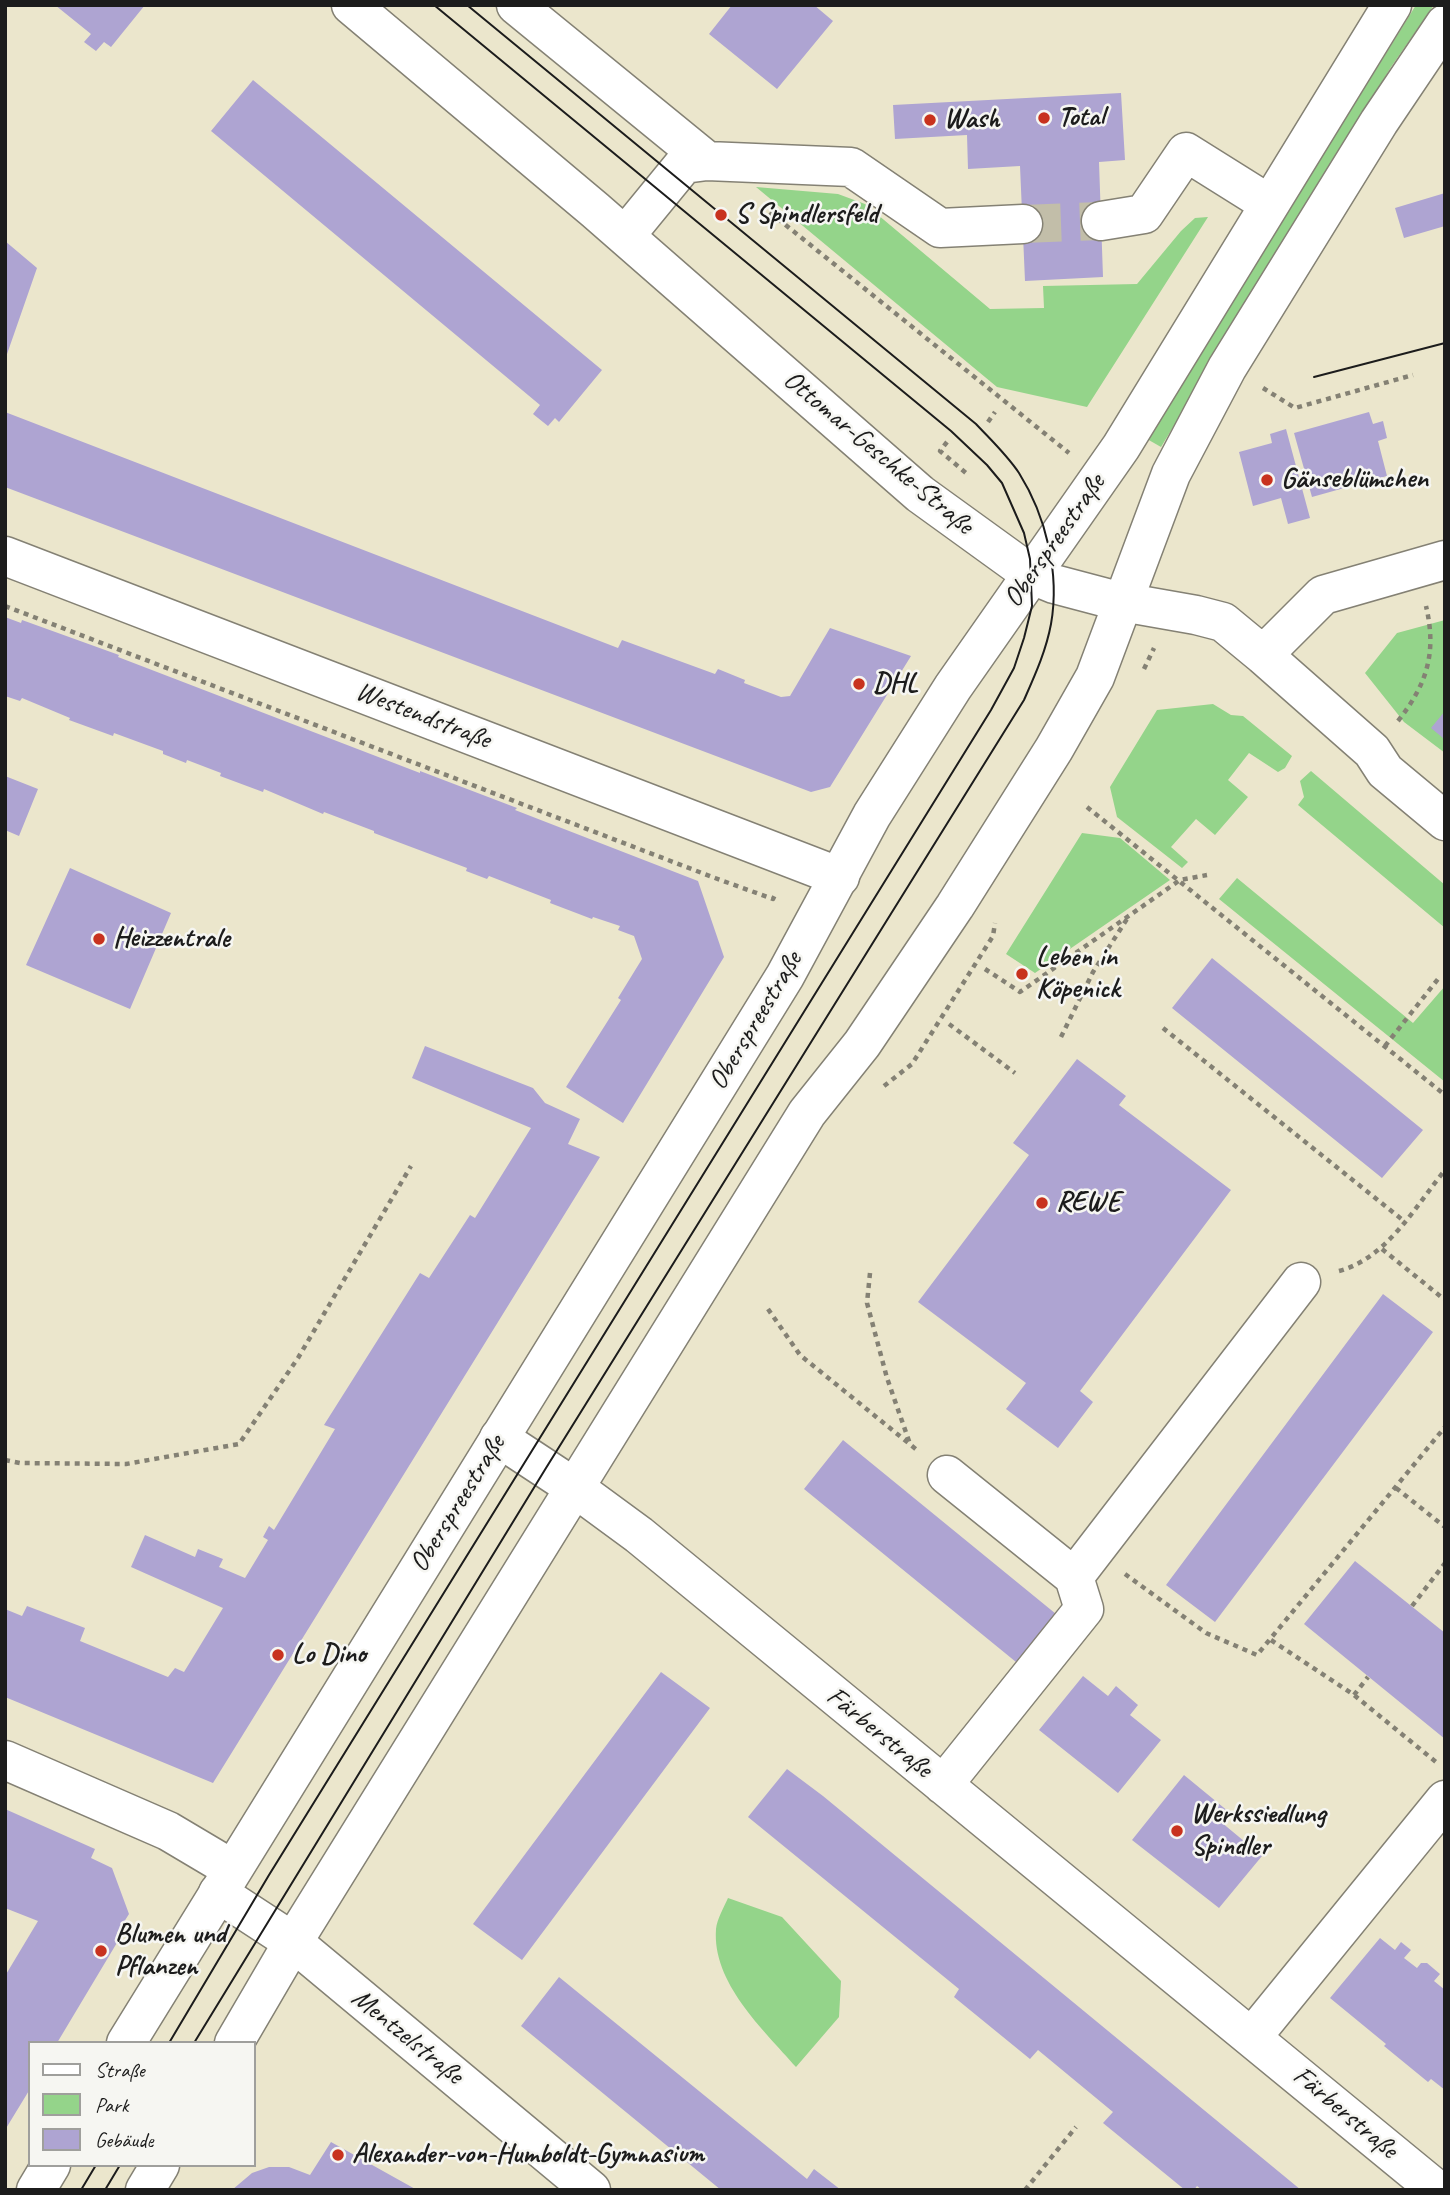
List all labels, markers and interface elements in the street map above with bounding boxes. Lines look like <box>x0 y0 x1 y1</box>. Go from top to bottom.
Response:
place label: Total <box>1058 101 1104 135</box>
place label: Wash <box>944 103 999 137</box>
marker: Total <box>1036 110 1052 126</box>
marker: Wash <box>922 112 938 128</box>
place label: S Spindlersfeld <box>735 198 878 232</box>
marker: S Spindlersfeld <box>713 207 729 223</box>
street label: Ottomar-Geschke-Straße <box>776 364 980 542</box>
place label: Gänseblümchen <box>1281 463 1428 497</box>
street label: Oberspreestraße <box>997 468 1113 614</box>
marker: Gänseblümchen <box>1259 472 1275 488</box>
place label: DHL <box>873 667 917 701</box>
street label: Westendstraße <box>351 675 495 757</box>
marker: DHL <box>851 676 867 692</box>
place label: Heizzentrale <box>113 922 230 956</box>
marker: Heizzentrale <box>91 931 107 947</box>
place label: Leben in Köpenick <box>1036 941 1120 1007</box>
street label: Oberspreestraße <box>702 946 810 1096</box>
marker: Leben in Köpenick <box>1014 966 1030 982</box>
place label: REWE <box>1056 1186 1120 1220</box>
marker: REWE <box>1034 1195 1050 1211</box>
street label: Oberspreestraße <box>403 1429 513 1579</box>
place label: Lo Dino <box>292 1638 366 1672</box>
marker: Lo Dino <box>270 1647 286 1663</box>
street label: Färberstraße <box>819 1680 939 1786</box>
place label: Werkssiedlung Spindler <box>1191 1798 1325 1864</box>
marker: Werkssiedlung Spindler <box>1169 1823 1185 1839</box>
place label: Blumen und Pflanzen <box>115 1918 226 1984</box>
marker: Blumen und Pflanzen <box>93 1943 109 1959</box>
street label: Mentzelstraße <box>344 1982 470 2092</box>
legend <box>28 2041 256 2167</box>
text: Straße <box>95 2057 145 2083</box>
street label: Färberstraße <box>1286 2059 1404 2167</box>
text: Park <box>95 2092 128 2118</box>
text: Gebäude <box>95 2127 153 2153</box>
place label: Alexander-von-Humboldt-Gymnasium <box>352 2138 704 2172</box>
marker: Alexander-von-Humboldt-Gymnasium <box>330 2147 346 2163</box>

